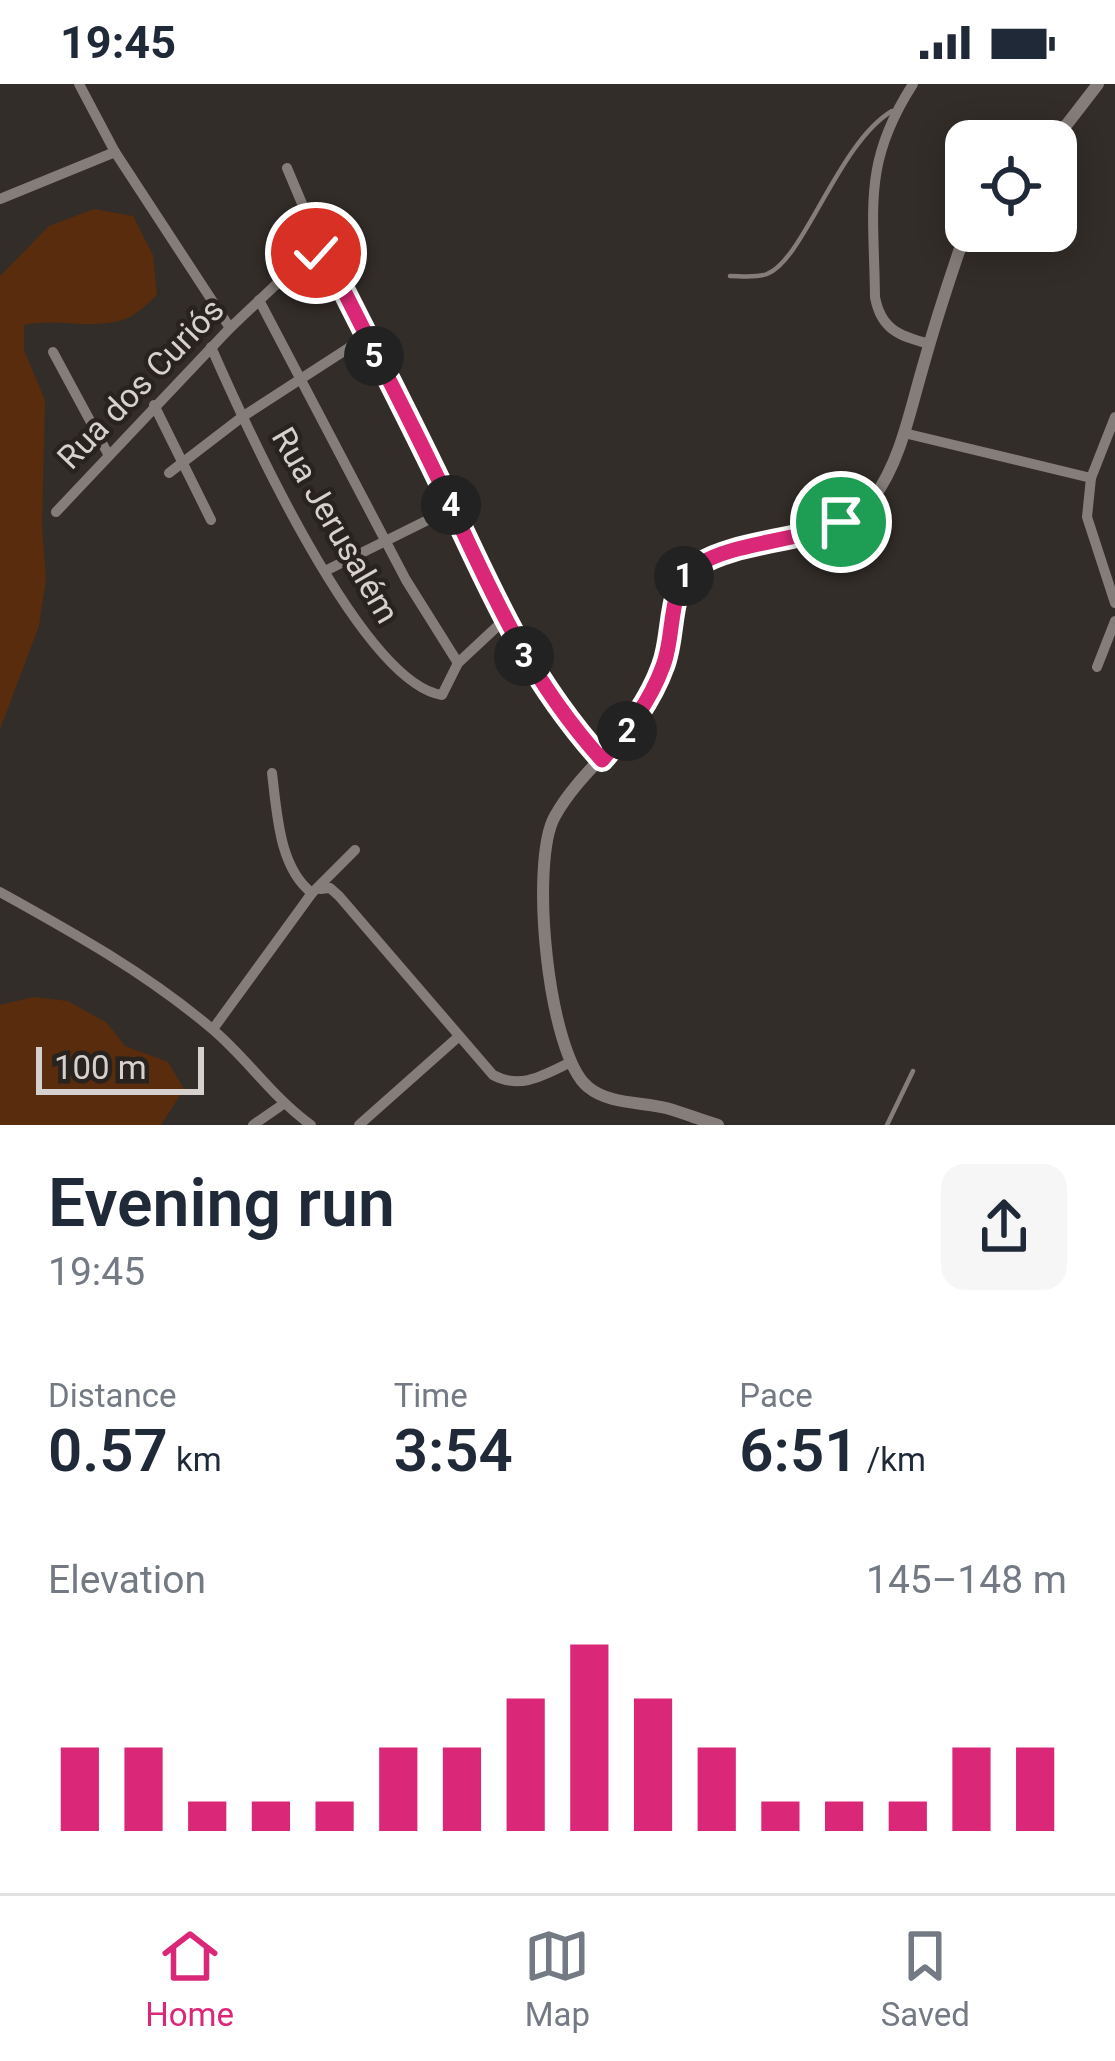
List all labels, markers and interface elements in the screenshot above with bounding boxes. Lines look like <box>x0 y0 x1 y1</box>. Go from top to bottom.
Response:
text: 19:45 <box>60 16 176 69</box>
map controls <box>945 120 1077 252</box>
button: locate <box>945 120 1077 252</box>
pin <box>265 202 367 304</box>
icon: check <box>283 220 349 286</box>
street label: Rua dos Curiós <box>49 290 232 477</box>
pin: 5 <box>344 326 404 386</box>
text: 5 <box>365 336 383 375</box>
street label: Rua Jerusalém <box>264 421 407 630</box>
pin <box>790 471 892 573</box>
pin: 4 <box>421 475 481 535</box>
text: 4 <box>442 485 460 524</box>
icon: arrive <box>808 489 874 555</box>
pin: 1 <box>654 546 714 606</box>
text: 1 <box>675 556 693 595</box>
pin: 3 <box>494 626 554 686</box>
text: 3 <box>515 636 533 675</box>
pin: 2 <box>597 701 657 761</box>
text: 2 <box>618 711 636 750</box>
scale bar <box>36 1041 204 1094</box>
text: 100 m <box>54 1048 147 1087</box>
button: share <box>941 1164 1067 1290</box>
text: Evening run <box>48 1165 395 1242</box>
text: 19:45 <box>48 1249 145 1295</box>
text: Distance <box>48 1376 176 1415</box>
text: Time <box>394 1376 468 1415</box>
text: Pace <box>739 1376 813 1415</box>
text: 0.57 <box>48 1415 168 1486</box>
text: 3:54 <box>394 1415 513 1486</box>
text: 6:51 <box>739 1415 859 1486</box>
text: km <box>168 1440 222 1479</box>
text: /km <box>859 1440 926 1479</box>
text: Elevation <box>48 1557 206 1603</box>
text: 145–148 m <box>866 1557 1067 1603</box>
tab: Home <box>145 1923 234 2034</box>
tab: Map <box>524 1923 590 2034</box>
tab: Saved <box>881 1923 970 2034</box>

